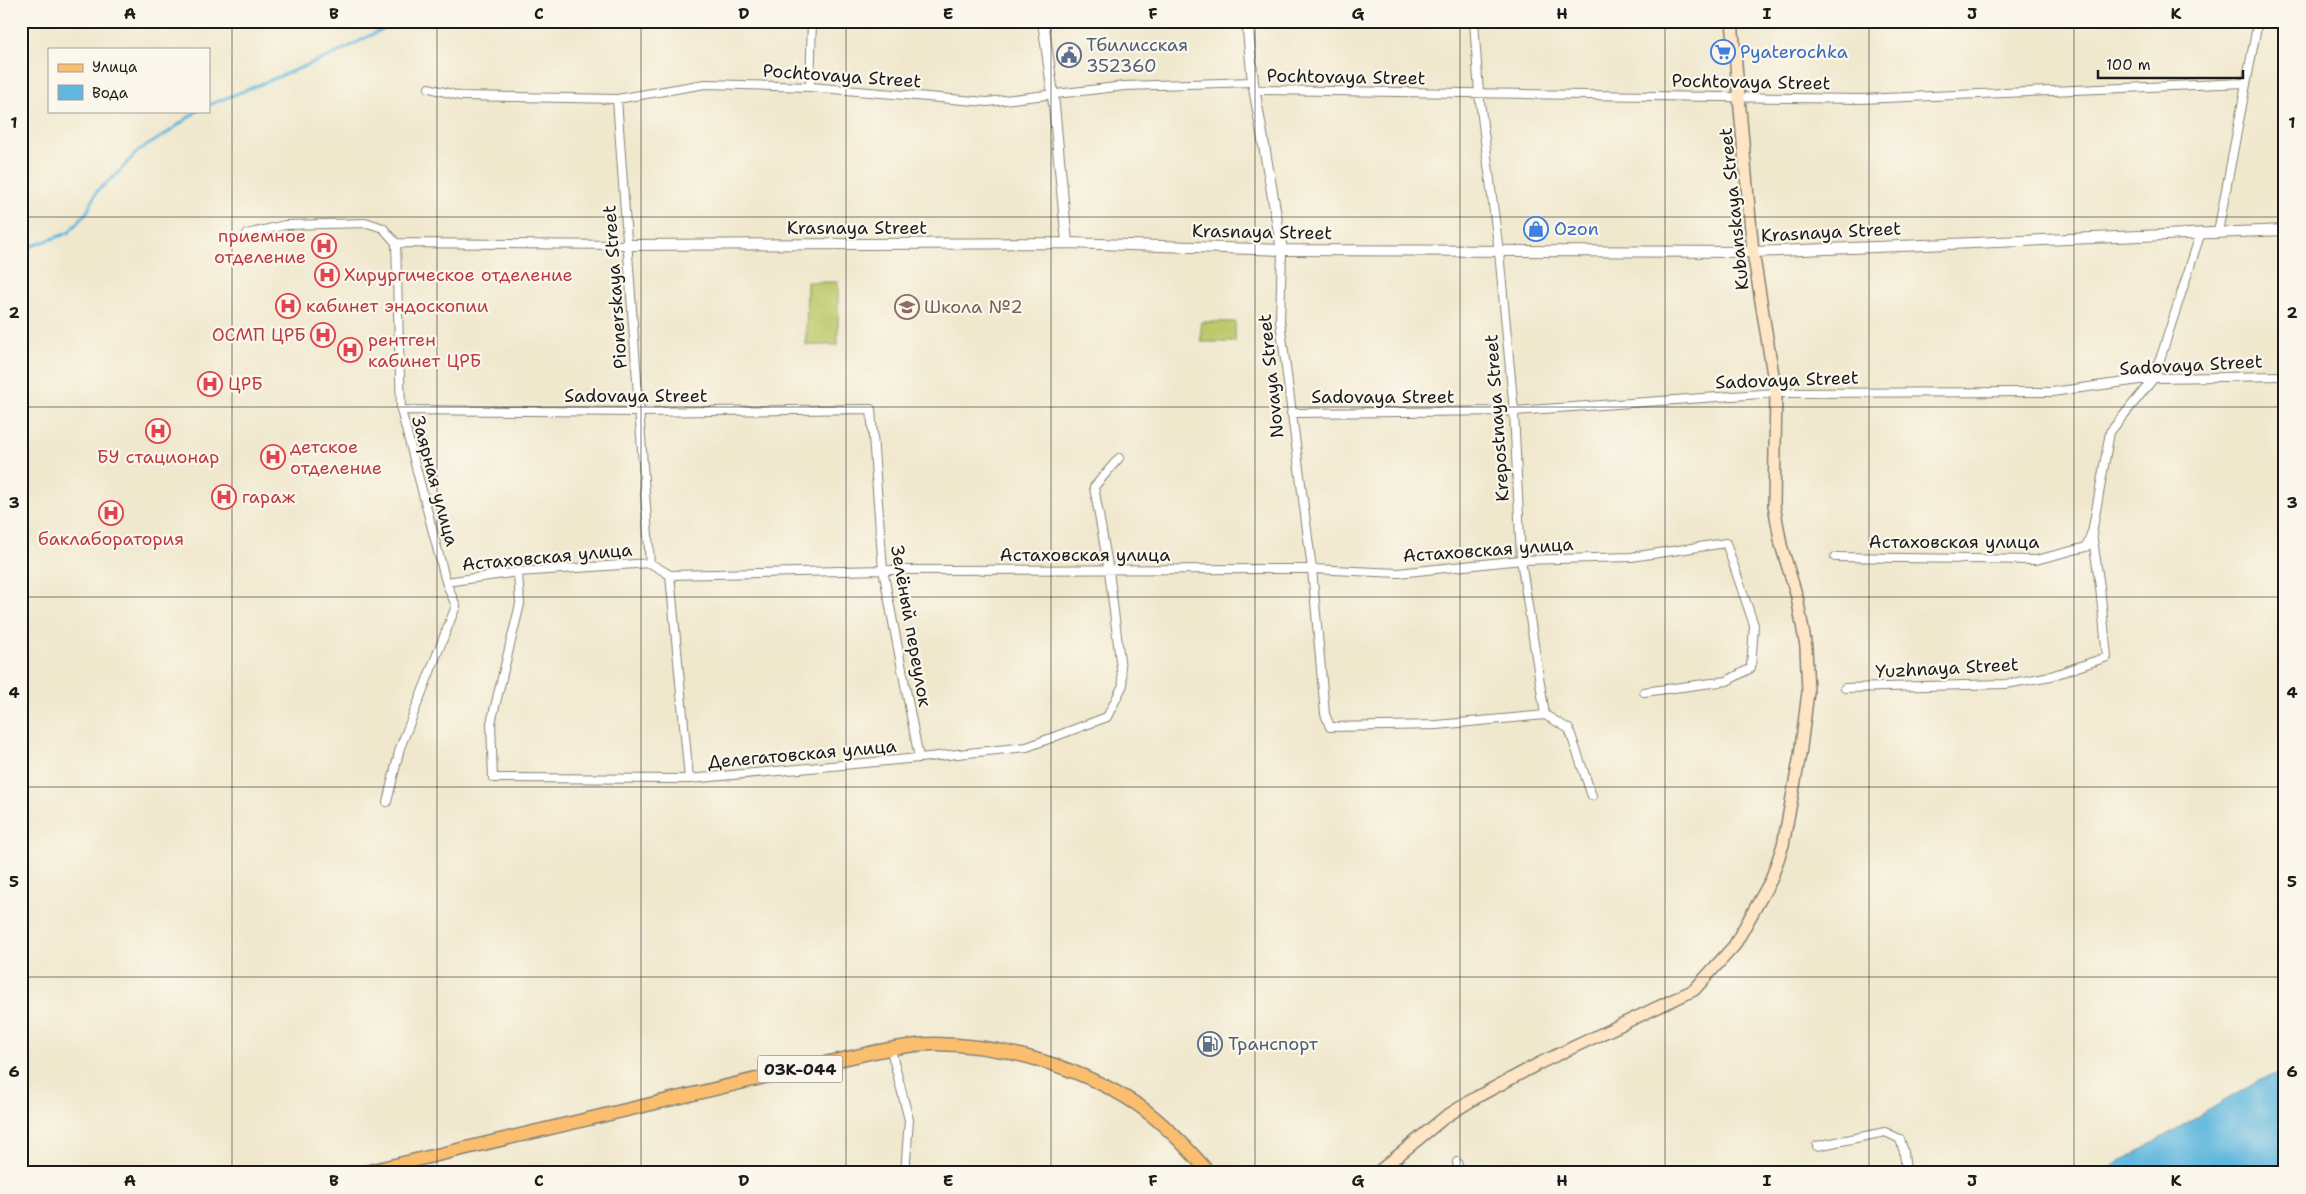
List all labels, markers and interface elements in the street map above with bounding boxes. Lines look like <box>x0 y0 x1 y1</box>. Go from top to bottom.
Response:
text: A <box>124 3 136 24</box>
text: B <box>329 3 339 24</box>
text: C <box>534 3 544 24</box>
text: D <box>738 3 750 24</box>
text: E <box>943 3 953 24</box>
text: F <box>1148 3 1158 24</box>
text: G <box>1352 3 1365 24</box>
text: H <box>1556 3 1568 24</box>
text: I <box>1763 3 1772 24</box>
text: J <box>1967 3 1977 24</box>
text: K <box>2171 3 2182 24</box>
place label: Тбилисская 352360 <box>1086 33 1188 78</box>
supermarket icon: Pyaterochka <box>1710 39 1736 65</box>
place label: Pyaterochka <box>1740 40 1848 64</box>
public building icon: Тбилисская 352360 <box>1056 42 1082 68</box>
legend <box>48 48 210 112</box>
scale bar <box>2098 48 2244 80</box>
text: 100 m <box>2106 55 2151 75</box>
text: Улица <box>92 57 138 77</box>
street label: Pochtovaya Street <box>762 58 922 94</box>
street label: Pochtovaya Street <box>1266 64 1426 90</box>
street label: Pochtovaya Street <box>1671 69 1831 95</box>
text: Вода <box>92 83 129 103</box>
text: 1 <box>10 112 18 133</box>
text: 1 <box>2288 112 2296 133</box>
street label: Kubanskaya Street <box>1714 126 1754 292</box>
street label: Pionerskaya Street <box>597 204 633 370</box>
street label: Krasnaya Street <box>787 216 927 240</box>
shop icon: Ozon <box>1523 216 1549 242</box>
street label: Krasnaya Street <box>1760 216 1902 248</box>
place label: Ozon <box>1554 217 1599 241</box>
street label: Krasnaya Street <box>1192 219 1333 245</box>
place label: приемное отделение <box>214 224 306 269</box>
hospital icon: приемное отделение <box>311 233 337 259</box>
hospital icon: Хирургическое отделение <box>314 262 340 288</box>
place label: Хирургическое отделение <box>344 263 573 287</box>
hospital icon: кабинет эндоскопии <box>275 293 301 319</box>
place label: кабинет эндоскопии <box>306 294 489 318</box>
school or university icon: Школа №2 <box>894 294 920 320</box>
place label: Школа №2 <box>924 295 1023 319</box>
text: 2 <box>8 302 20 323</box>
text: 2 <box>2286 302 2298 323</box>
street label: Novaya Street <box>1253 313 1289 439</box>
hospital icon: ОСМП ЦРБ <box>310 322 336 348</box>
place label: ОСМП ЦРБ <box>212 323 306 347</box>
place label: рентген кабинет ЦРБ <box>368 328 481 373</box>
street label: Krepostnaya Street <box>1479 333 1515 502</box>
hospital icon: рентген кабинет ЦРБ <box>337 337 363 363</box>
street label: Sadovaya Street <box>2119 349 2263 381</box>
street label: Sadovaya Street <box>1715 366 1859 394</box>
hospital icon: ЦРБ <box>197 371 223 397</box>
place label: ЦРБ <box>228 372 263 396</box>
street label: Sadovaya Street <box>564 384 708 408</box>
street label: Sadovaya Street <box>1311 385 1455 409</box>
street label: Заярная улица <box>406 413 464 549</box>
hospital icon: БУ стационар <box>145 418 171 444</box>
place label: детское отделение <box>290 435 382 480</box>
hospital icon: детское отделение <box>260 444 286 470</box>
place label: БУ стационар <box>97 445 219 469</box>
hospital icon: гараж <box>211 484 237 510</box>
place label: гараж <box>242 485 296 509</box>
text: 3 <box>8 492 20 513</box>
text: 3 <box>2286 492 2298 513</box>
hospital icon: баклаборатория <box>98 500 124 526</box>
place label: баклаборатория <box>38 527 184 551</box>
street label: Астаховская улица <box>1869 530 2039 554</box>
street label: Астаховская улица <box>1402 532 1574 568</box>
street label: Астаховская улица <box>461 538 633 576</box>
street label: Зелёный переулок <box>885 543 937 709</box>
street label: Астаховская улица <box>1000 543 1170 567</box>
street label: Yuzhnaya Street <box>1875 652 2019 684</box>
text: 4 <box>8 682 20 703</box>
text: 4 <box>2286 682 2298 703</box>
street label: Делегатовская улица <box>707 734 897 774</box>
text: 5 <box>9 871 19 892</box>
text: 5 <box>2287 871 2297 892</box>
fuel station icon: Транспорт <box>1197 1031 1223 1057</box>
place label: Транспорт <box>1228 1032 1319 1056</box>
road number: 03К-044 <box>758 1056 842 1082</box>
text: 6 <box>8 1061 20 1082</box>
text: 6 <box>2286 1061 2298 1082</box>
text: A <box>124 1170 136 1191</box>
text: B <box>329 1170 339 1191</box>
text: C <box>534 1170 544 1191</box>
text: D <box>738 1170 750 1191</box>
text: E <box>943 1170 953 1191</box>
text: F <box>1148 1170 1158 1191</box>
text: G <box>1352 1170 1365 1191</box>
text: H <box>1556 1170 1568 1191</box>
text: I <box>1763 1170 1772 1191</box>
text: J <box>1967 1170 1977 1191</box>
text: K <box>2171 1170 2182 1191</box>

